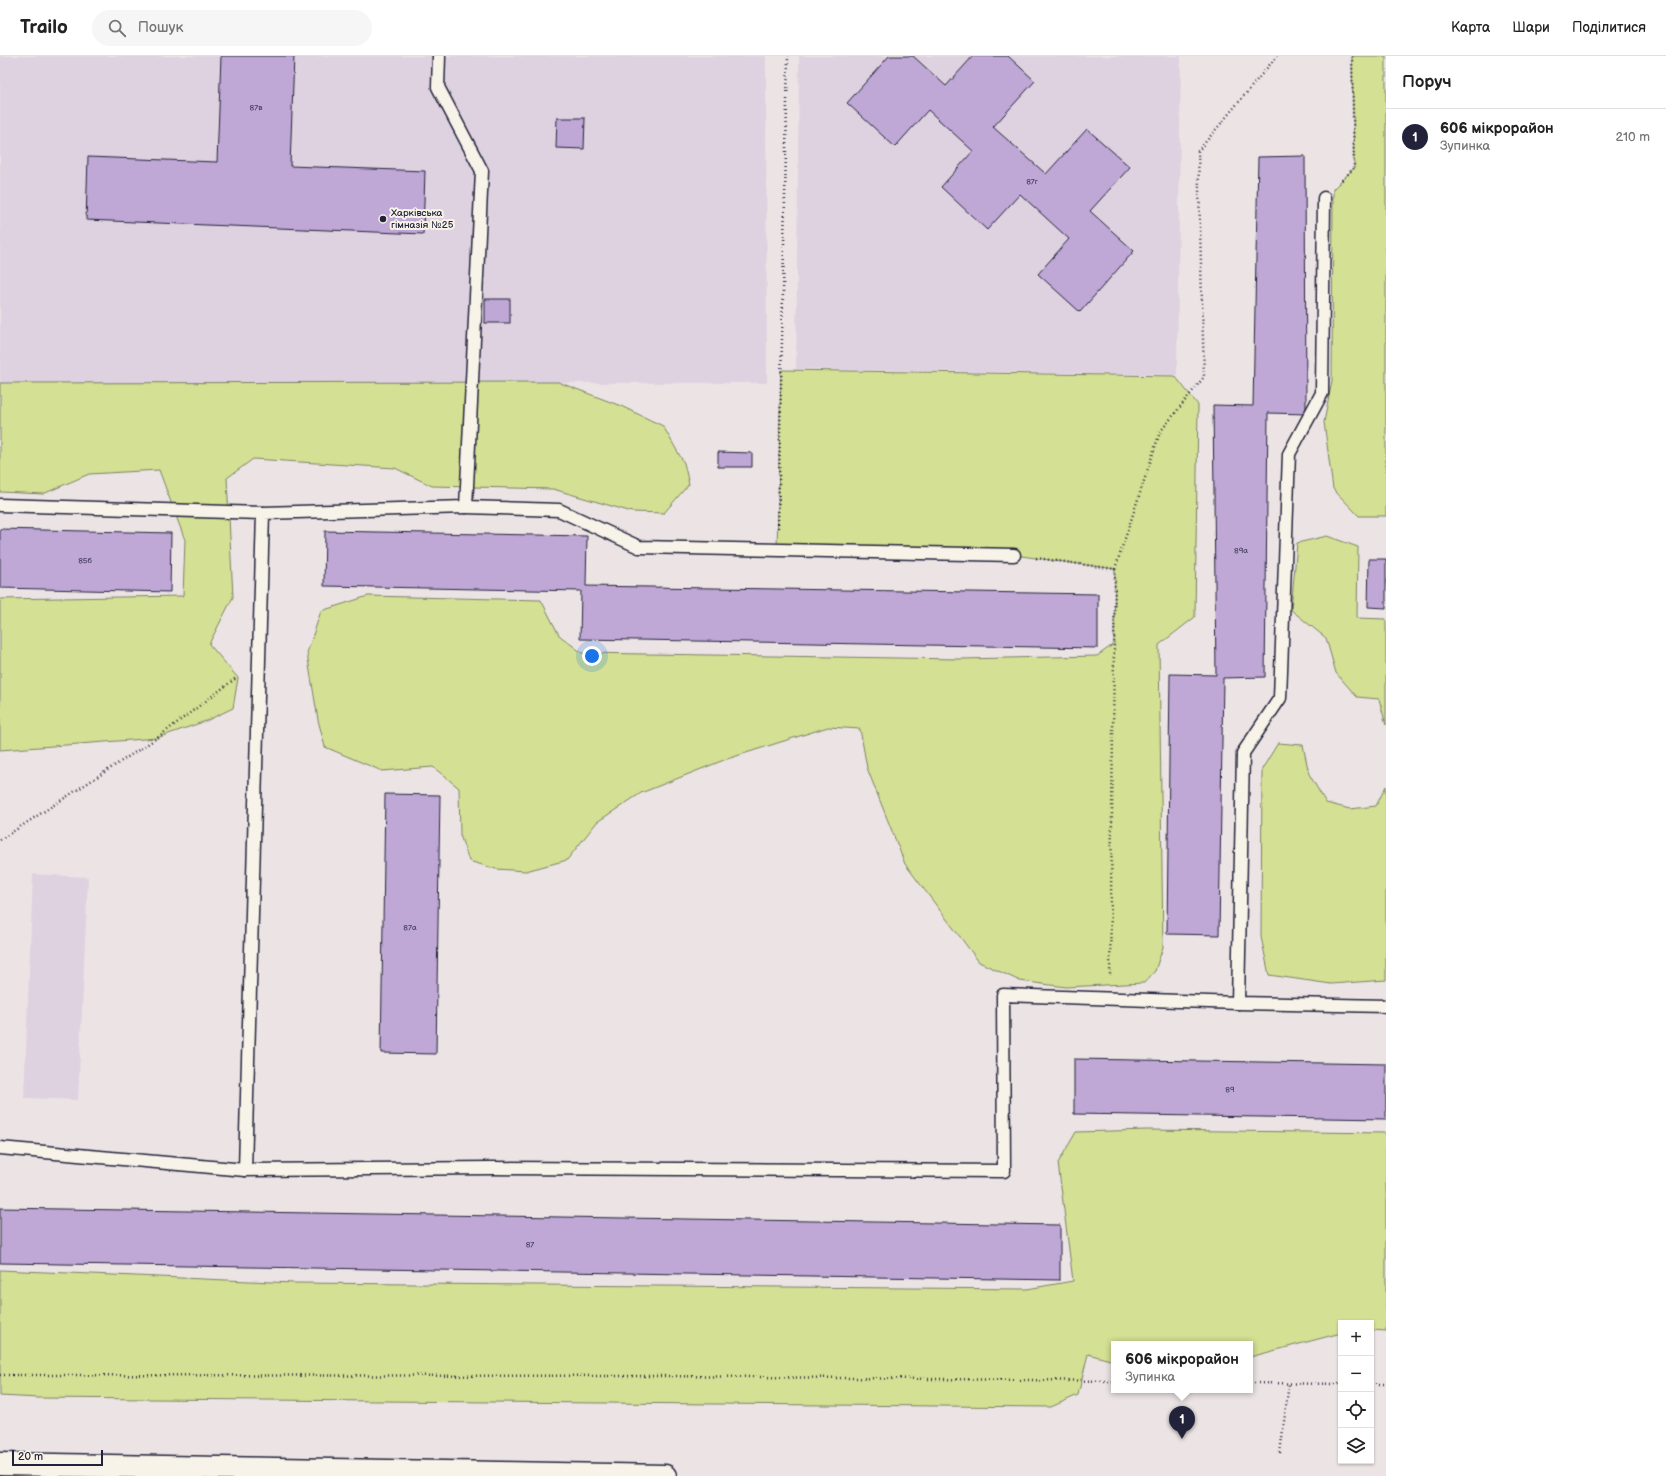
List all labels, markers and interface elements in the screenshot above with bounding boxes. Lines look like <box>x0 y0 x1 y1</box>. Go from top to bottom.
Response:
search box <box>92 10 372 46</box>
text: Trailo <box>20 16 68 39</box>
icon: search <box>106 17 128 39</box>
text: Пошук <box>138 18 183 37</box>
text: Карта <box>1451 19 1490 36</box>
text: Шари <box>1512 19 1550 36</box>
text: Поділитися <box>1572 19 1646 36</box>
text: Поруч <box>1402 72 1452 92</box>
house number: 87в <box>250 103 263 112</box>
text: 606 мікрорайон <box>1440 119 1554 138</box>
text: 1 <box>1412 129 1418 145</box>
text: 210 m <box>1616 129 1650 145</box>
text: Зупинка <box>1440 138 1490 154</box>
house number: 87г <box>1026 177 1038 186</box>
place label: Харківська гімназія №25 <box>391 207 454 231</box>
marker: Харківська гімназія №25 <box>378 214 388 224</box>
house number: 89а <box>1234 546 1248 555</box>
house number: 85б <box>78 556 92 565</box>
your location <box>582 646 602 666</box>
house number: 87а <box>403 923 417 932</box>
house number: 89 <box>1225 1085 1235 1094</box>
house number: 87 <box>526 1240 534 1249</box>
map controls <box>1338 1320 1374 1464</box>
button: + <box>1338 1320 1374 1356</box>
popup <box>1111 1341 1253 1393</box>
text: 606 мікрорайон <box>1125 1350 1239 1369</box>
button: − <box>1338 1356 1374 1392</box>
text: Зупинка <box>1125 1369 1175 1385</box>
button: locate <box>1338 1392 1374 1428</box>
pin: 1 <box>1169 1406 1195 1439</box>
button: layers <box>1338 1428 1374 1464</box>
scale bar <box>12 1448 103 1467</box>
text: 20 m <box>18 1450 43 1463</box>

